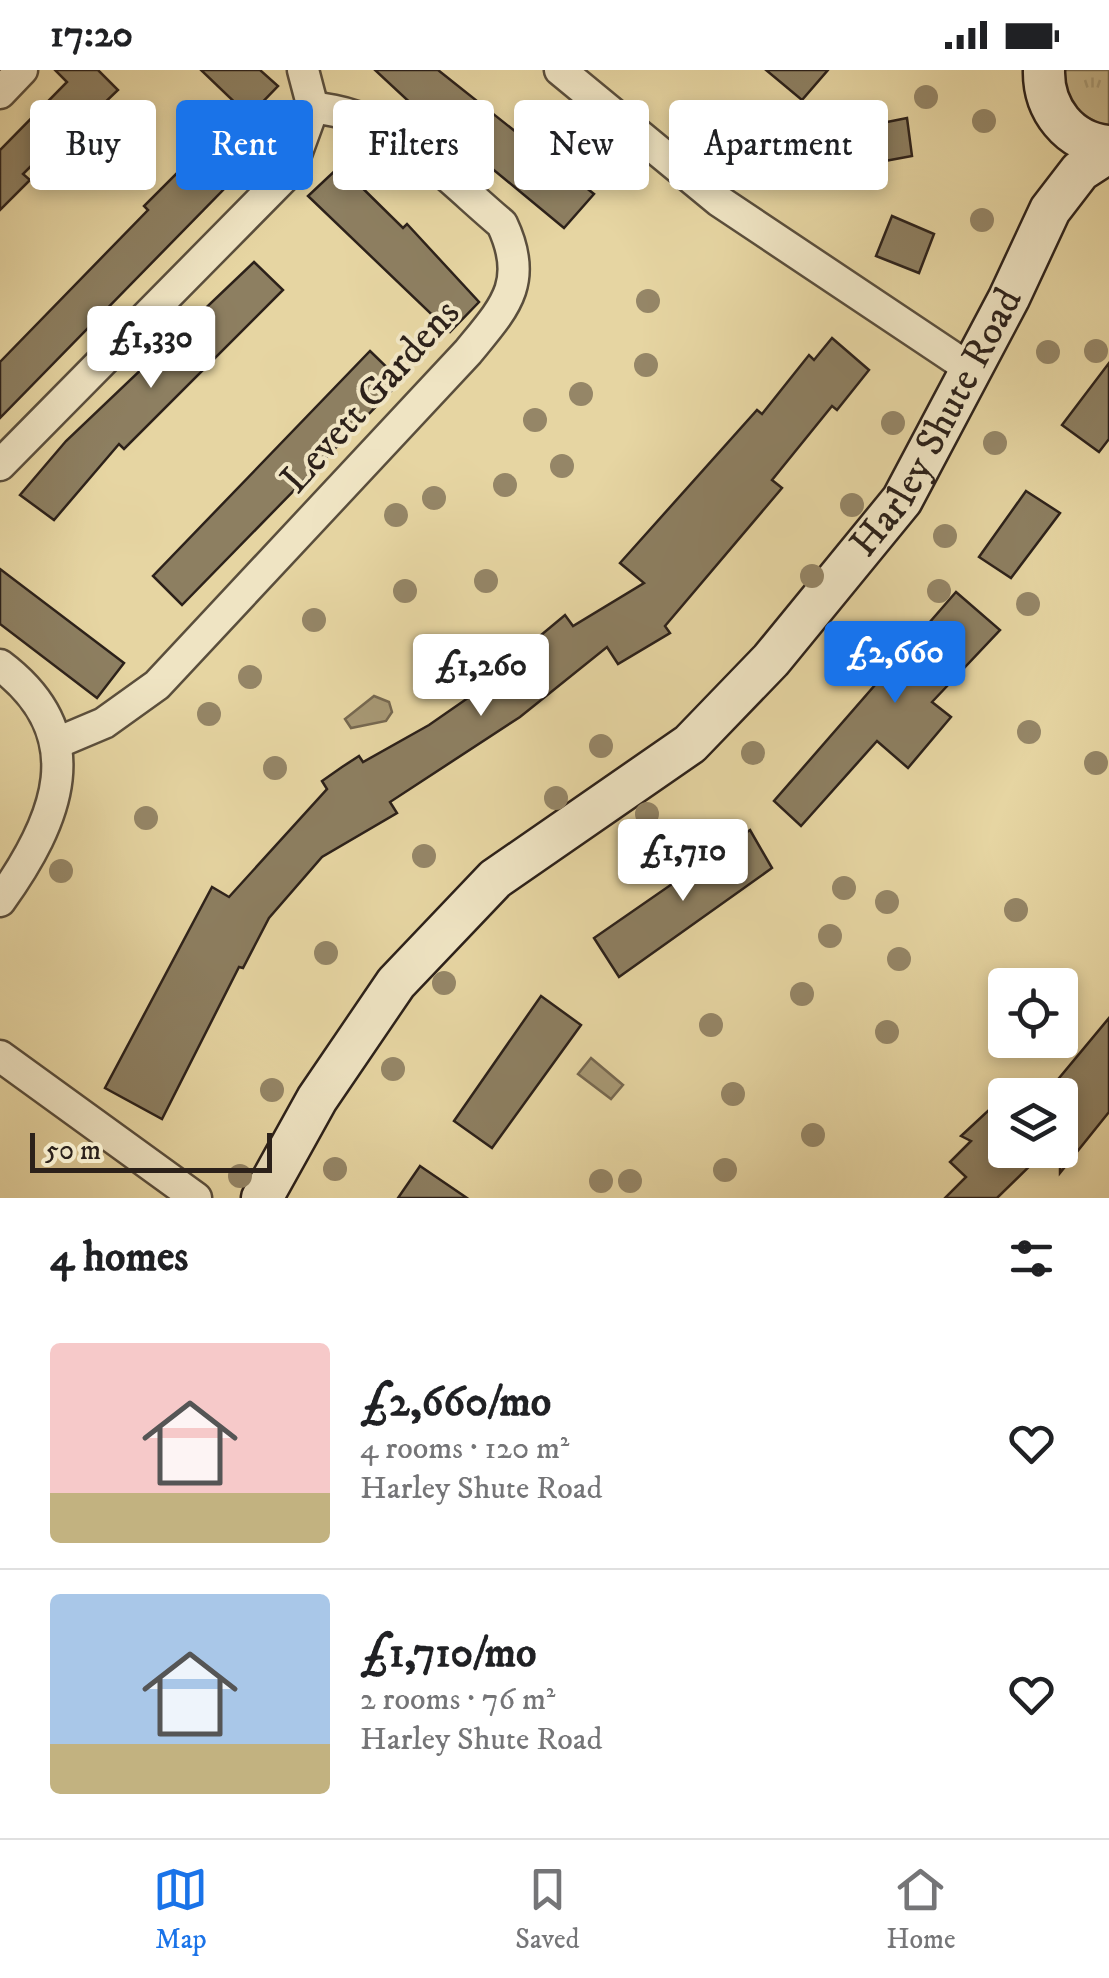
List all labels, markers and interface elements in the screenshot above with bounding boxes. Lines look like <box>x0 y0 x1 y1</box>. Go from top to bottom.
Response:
text: 17:20 <box>50 11 133 59</box>
chip: Buy <box>30 100 156 190</box>
chip: Rent <box>176 100 313 190</box>
chip: Filters <box>333 100 494 190</box>
chip: New <box>514 100 649 190</box>
chip: Apartment <box>669 100 888 190</box>
street label: Harley Shute Road <box>840 280 1034 568</box>
street label: Levett Gardens <box>271 290 471 504</box>
pin: £1,330 <box>70 306 232 391</box>
text: £1,330 <box>109 318 193 358</box>
pin: £2,660 <box>814 621 976 706</box>
text: £2,660 <box>846 633 944 673</box>
pin: £1,260 <box>400 634 562 719</box>
text: £1,260 <box>435 646 527 686</box>
pin: £1,710 <box>602 819 764 904</box>
text: £1,710 <box>640 831 726 871</box>
map controls <box>988 968 1078 1168</box>
button: locate <box>988 968 1078 1058</box>
button: layers <box>988 1078 1078 1168</box>
scale bar <box>30 1128 272 1172</box>
text: 50 m <box>45 1133 101 1168</box>
icon: filters <box>1004 1231 1059 1286</box>
text: 4 homes <box>50 1232 188 1284</box>
text: £2,660/mo <box>360 1377 551 1429</box>
icon: home <box>130 1383 250 1503</box>
icon: heart <box>1004 1416 1059 1471</box>
text: 4 rooms · 120 m² <box>360 1429 569 1469</box>
text: Harley Shute Road <box>360 1469 602 1509</box>
text: £1,710/mo <box>360 1628 536 1680</box>
icon: home <box>130 1634 250 1754</box>
icon: heart <box>1004 1667 1059 1722</box>
text: 2 rooms · 76 m² <box>360 1680 555 1720</box>
text: Harley Shute Road <box>360 1720 602 1760</box>
tab: Map <box>153 1862 208 1957</box>
tab: Saved <box>515 1862 580 1957</box>
tab: Home <box>886 1862 956 1957</box>

